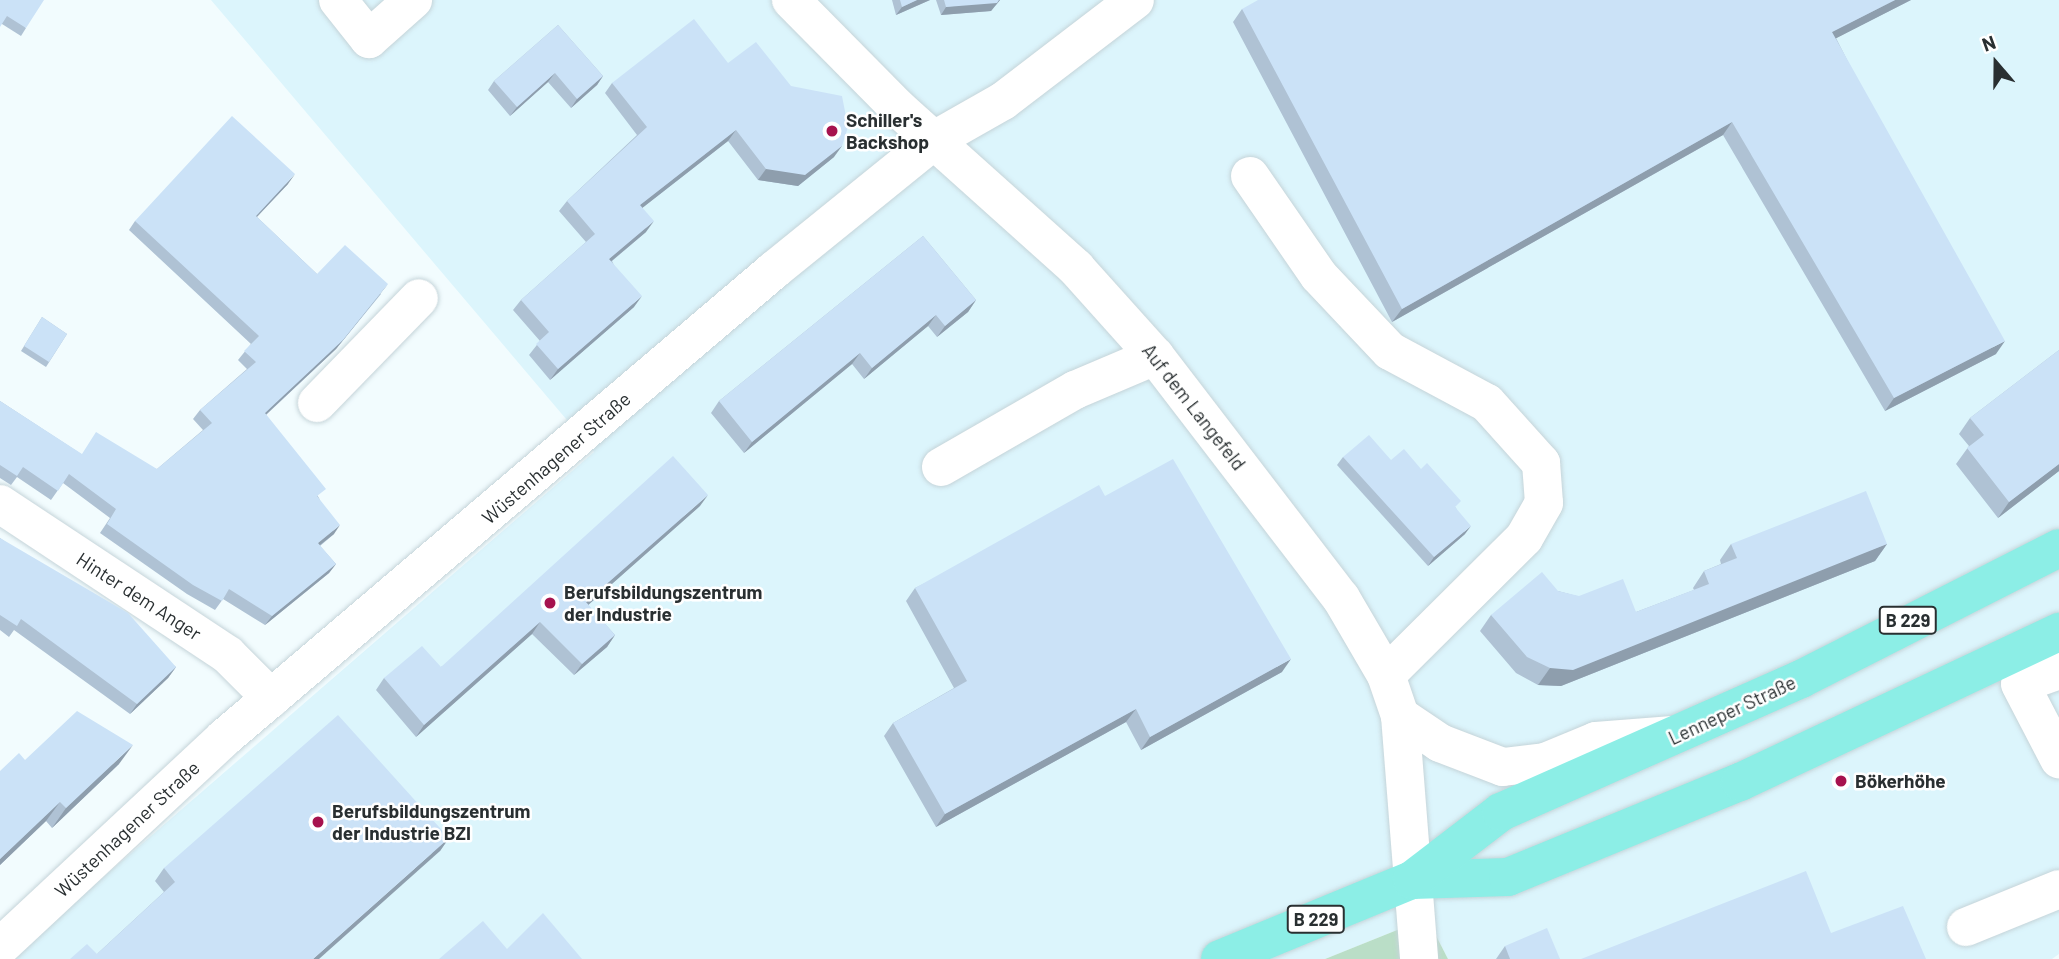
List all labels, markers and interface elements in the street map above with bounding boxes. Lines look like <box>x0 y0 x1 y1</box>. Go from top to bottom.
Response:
north arrow <box>1961 28 2031 98</box>
text: N <box>1979 30 1999 56</box>
place label: Schiller's Backshop <box>846 109 929 153</box>
marker: Schiller's Backshop <box>824 123 840 139</box>
street label: Auf dem Langefeld <box>1138 339 1250 475</box>
street label: Wüstenhagener Straße <box>477 387 635 529</box>
street label: Hinter dem Anger <box>72 547 206 645</box>
place label: Berufsbildungszentrum der Industrie <box>564 581 762 625</box>
marker: Berufsbildungszentrum der Industrie <box>542 595 558 611</box>
road number: B 229 <box>1878 606 1938 634</box>
street label: Lenneper Straße <box>1665 671 1799 749</box>
street label: Wüstenhagener Straße <box>50 756 204 902</box>
place label: Bökerhöhe <box>1855 770 1946 792</box>
marker: Bökerhöhe <box>1833 773 1849 789</box>
place label: Berufsbildungszentrum der Industrie BZI <box>332 800 530 844</box>
marker: Berufsbildungszentrum der Industrie BZI <box>310 814 326 830</box>
road number: B 229 <box>1286 904 1346 934</box>

